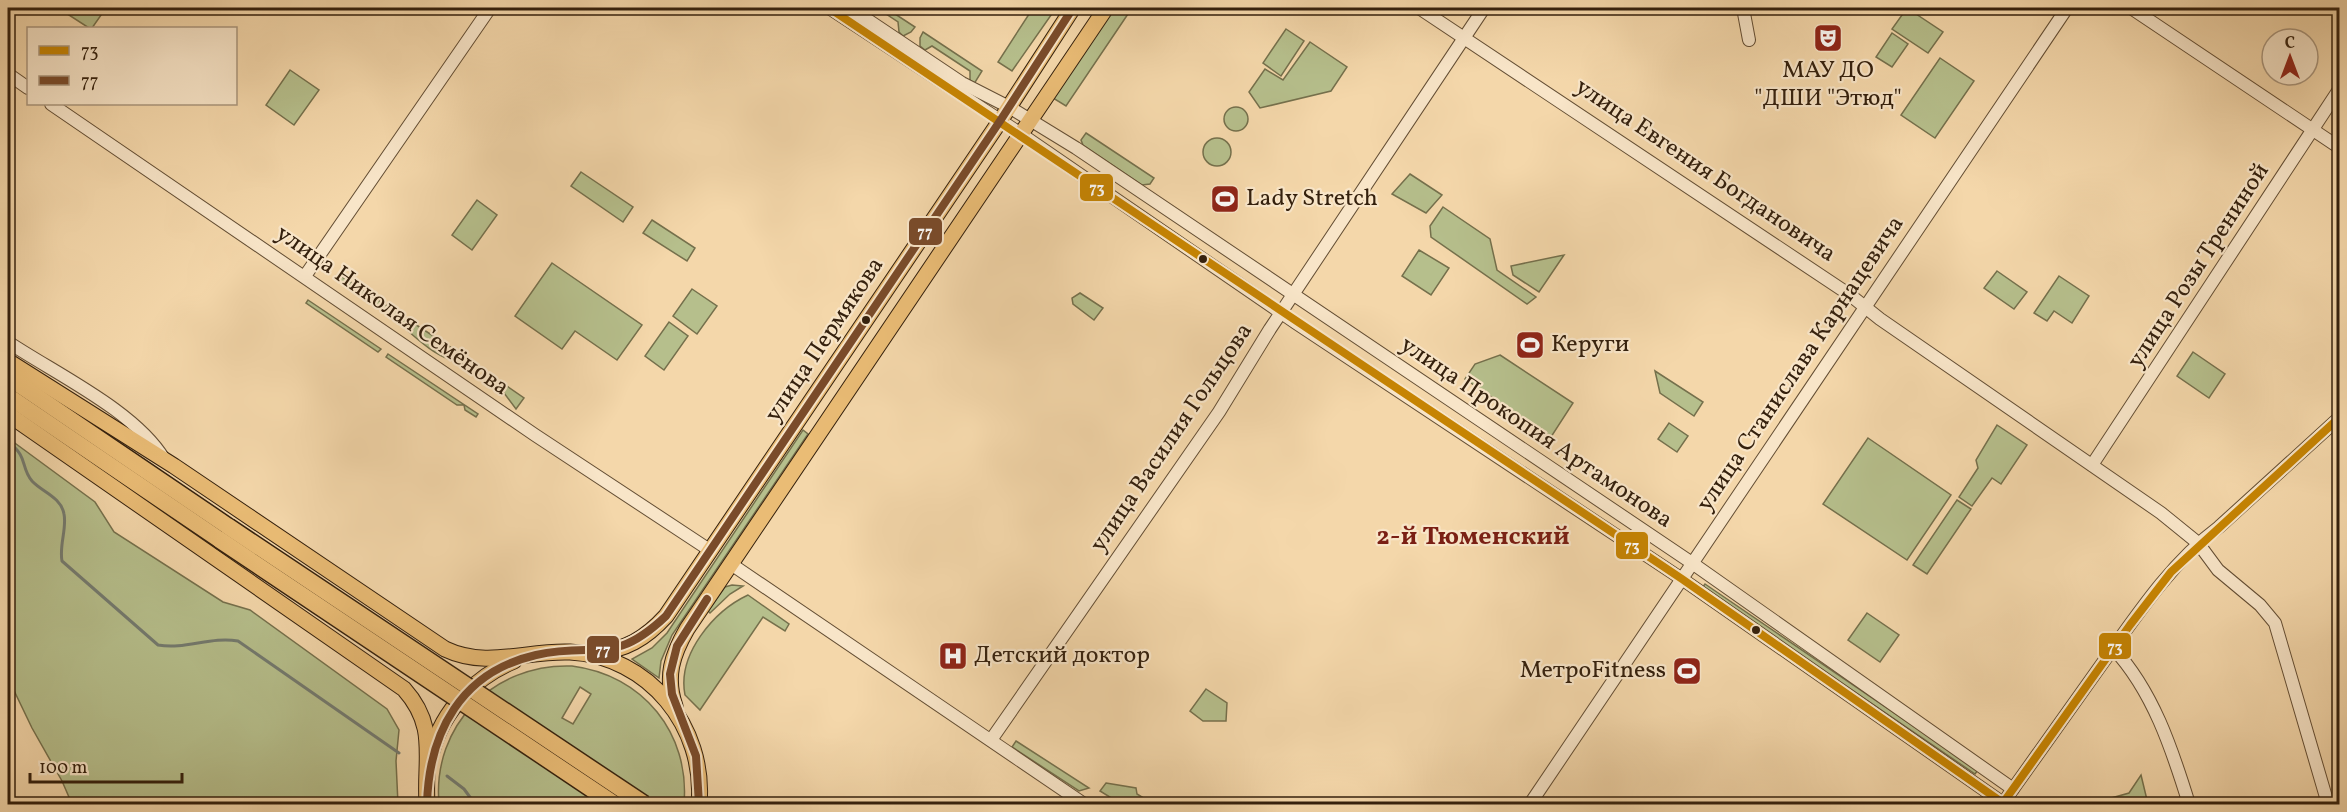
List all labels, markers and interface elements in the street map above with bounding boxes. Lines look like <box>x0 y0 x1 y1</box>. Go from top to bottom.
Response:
theatre icon: МАУ ДО "ДШИ "Этюд" <box>1812 22 1844 54</box>
legend <box>27 27 237 105</box>
north arrow <box>2260 27 2320 87</box>
text: С <box>2285 33 2295 55</box>
text: 73 <box>81 40 98 65</box>
place label: МАУ ДО "ДШИ "Этюд" <box>1754 54 1902 116</box>
text: 77 <box>81 70 98 95</box>
street label: улица Евгения Богдановича <box>1568 71 1842 271</box>
street label: улица Розы Трениной <box>2120 157 2278 375</box>
line badge: 73 <box>1079 173 1114 202</box>
text: 73 <box>1089 178 1105 200</box>
place label: Lady Stretch <box>1246 182 1378 216</box>
sports icon: Lady Stretch <box>1209 183 1241 215</box>
street label: улица Станислава Карнацевича <box>1689 209 1913 519</box>
street label: улица Николая Семёнова <box>268 217 516 405</box>
line badge: 77 <box>908 217 943 246</box>
text: 77 <box>917 222 933 244</box>
street label: улица Пермякова <box>757 251 893 429</box>
unlabelled marker <box>1197 253 1209 265</box>
unlabelled marker <box>860 314 872 326</box>
street label: улица Василия Гольцова <box>1082 317 1262 559</box>
place label: Керуги <box>1551 328 1629 362</box>
street label: улица Прокопия Артамонова <box>1393 329 1679 537</box>
sports icon: Керуги <box>1514 329 1546 361</box>
district label: 2-й Тюменский <box>1376 519 1570 555</box>
line badge: 73 <box>1615 531 1649 560</box>
text: 73 <box>1624 536 1640 558</box>
unlabelled marker <box>1750 624 1762 636</box>
line badge: 73 <box>2098 632 2132 660</box>
line badge: 77 <box>586 635 620 664</box>
text: 73 <box>2107 637 2123 659</box>
place label: Детский доктор <box>974 639 1150 673</box>
text: 77 <box>595 640 611 662</box>
hospital icon: Детский доктор <box>937 640 969 672</box>
place label: МетроFitness <box>1520 654 1666 688</box>
sports icon: МетроFitness <box>1671 655 1703 687</box>
scale bar <box>30 746 182 784</box>
text: 100 m <box>39 756 88 781</box>

